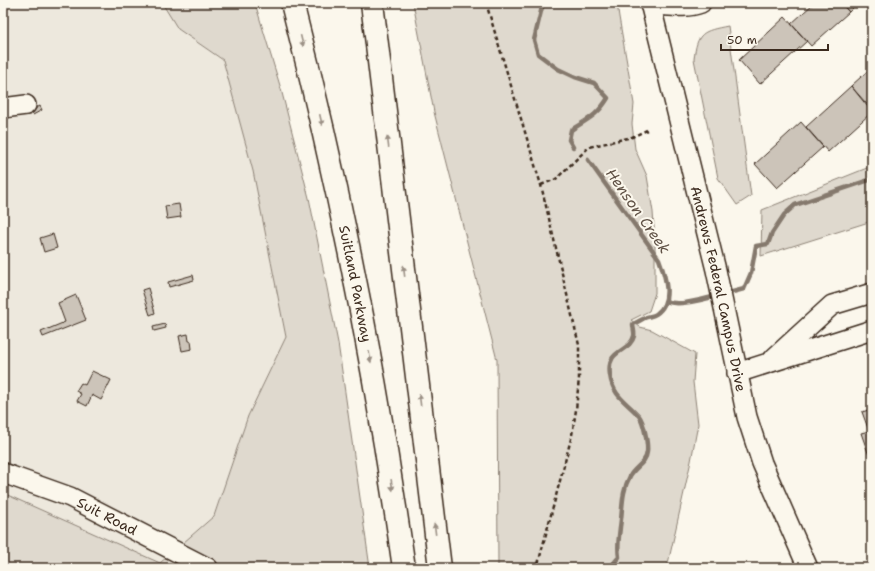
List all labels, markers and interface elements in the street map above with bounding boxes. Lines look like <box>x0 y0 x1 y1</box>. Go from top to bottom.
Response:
scale bar <box>721 26 828 52</box>
text: 50 m <box>727 32 757 48</box>
one-way arrow <box>299 35 305 47</box>
one-way arrow <box>318 114 324 126</box>
one-way arrow <box>385 136 392 148</box>
water label: Henson Creek <box>601 164 675 258</box>
street label: Andrews Federal Campus Drive <box>687 184 750 393</box>
street label: Suitland Parkway <box>335 224 376 344</box>
one-way arrow <box>401 265 407 277</box>
one-way arrow <box>367 351 373 363</box>
one-way arrow <box>417 394 423 406</box>
one-way arrow <box>389 479 395 491</box>
street label: Suit Road <box>74 493 140 539</box>
one-way arrow <box>432 523 439 535</box>

